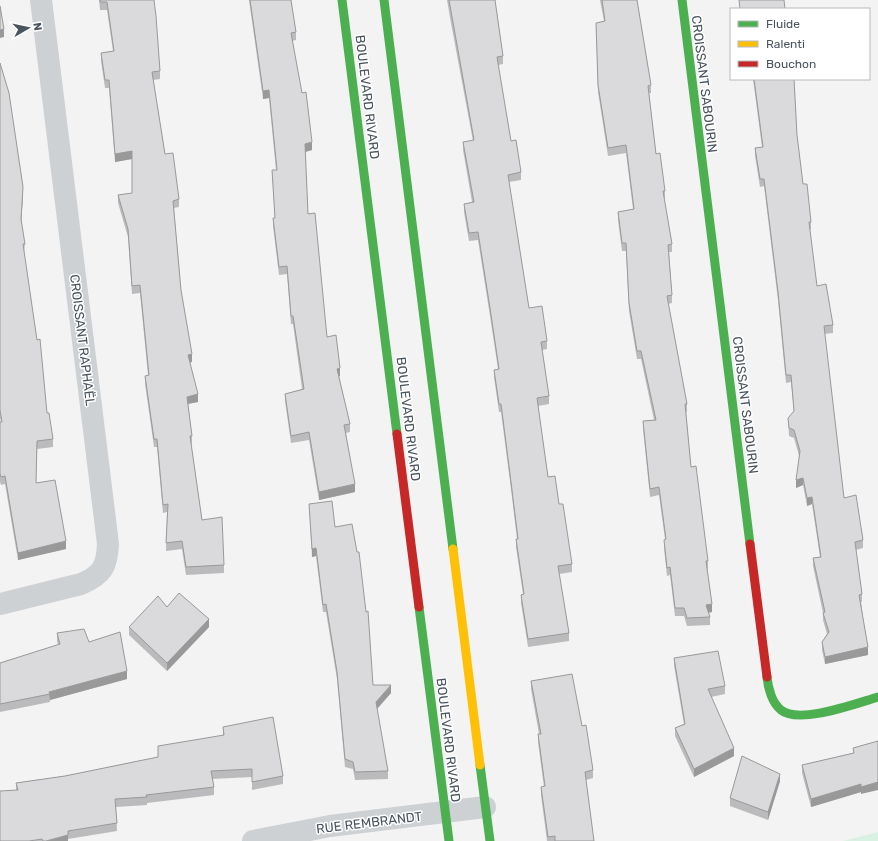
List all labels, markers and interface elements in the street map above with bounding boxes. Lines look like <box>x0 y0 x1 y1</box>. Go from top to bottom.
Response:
north arrow <box>8 8 48 48</box>
legend <box>730 8 870 80</box>
street label: CROISSANT SABOURIN <box>689 15 720 153</box>
text: Fluide <box>766 17 800 31</box>
text: N <box>30 22 44 32</box>
street label: BOULEVARD RIVARD <box>352 34 383 160</box>
text: Ralenti <box>766 37 805 51</box>
text: Bouchon <box>766 57 816 71</box>
street label: CROISSANT RAPHAËL <box>67 273 98 407</box>
street label: CROISSANT SABOURIN <box>730 336 761 474</box>
street label: BOULEVARD RIVARD <box>393 356 424 482</box>
street label: BOULEVARD RIVARD <box>433 677 464 803</box>
street label: RUE REMBRANDT <box>315 808 423 836</box>

